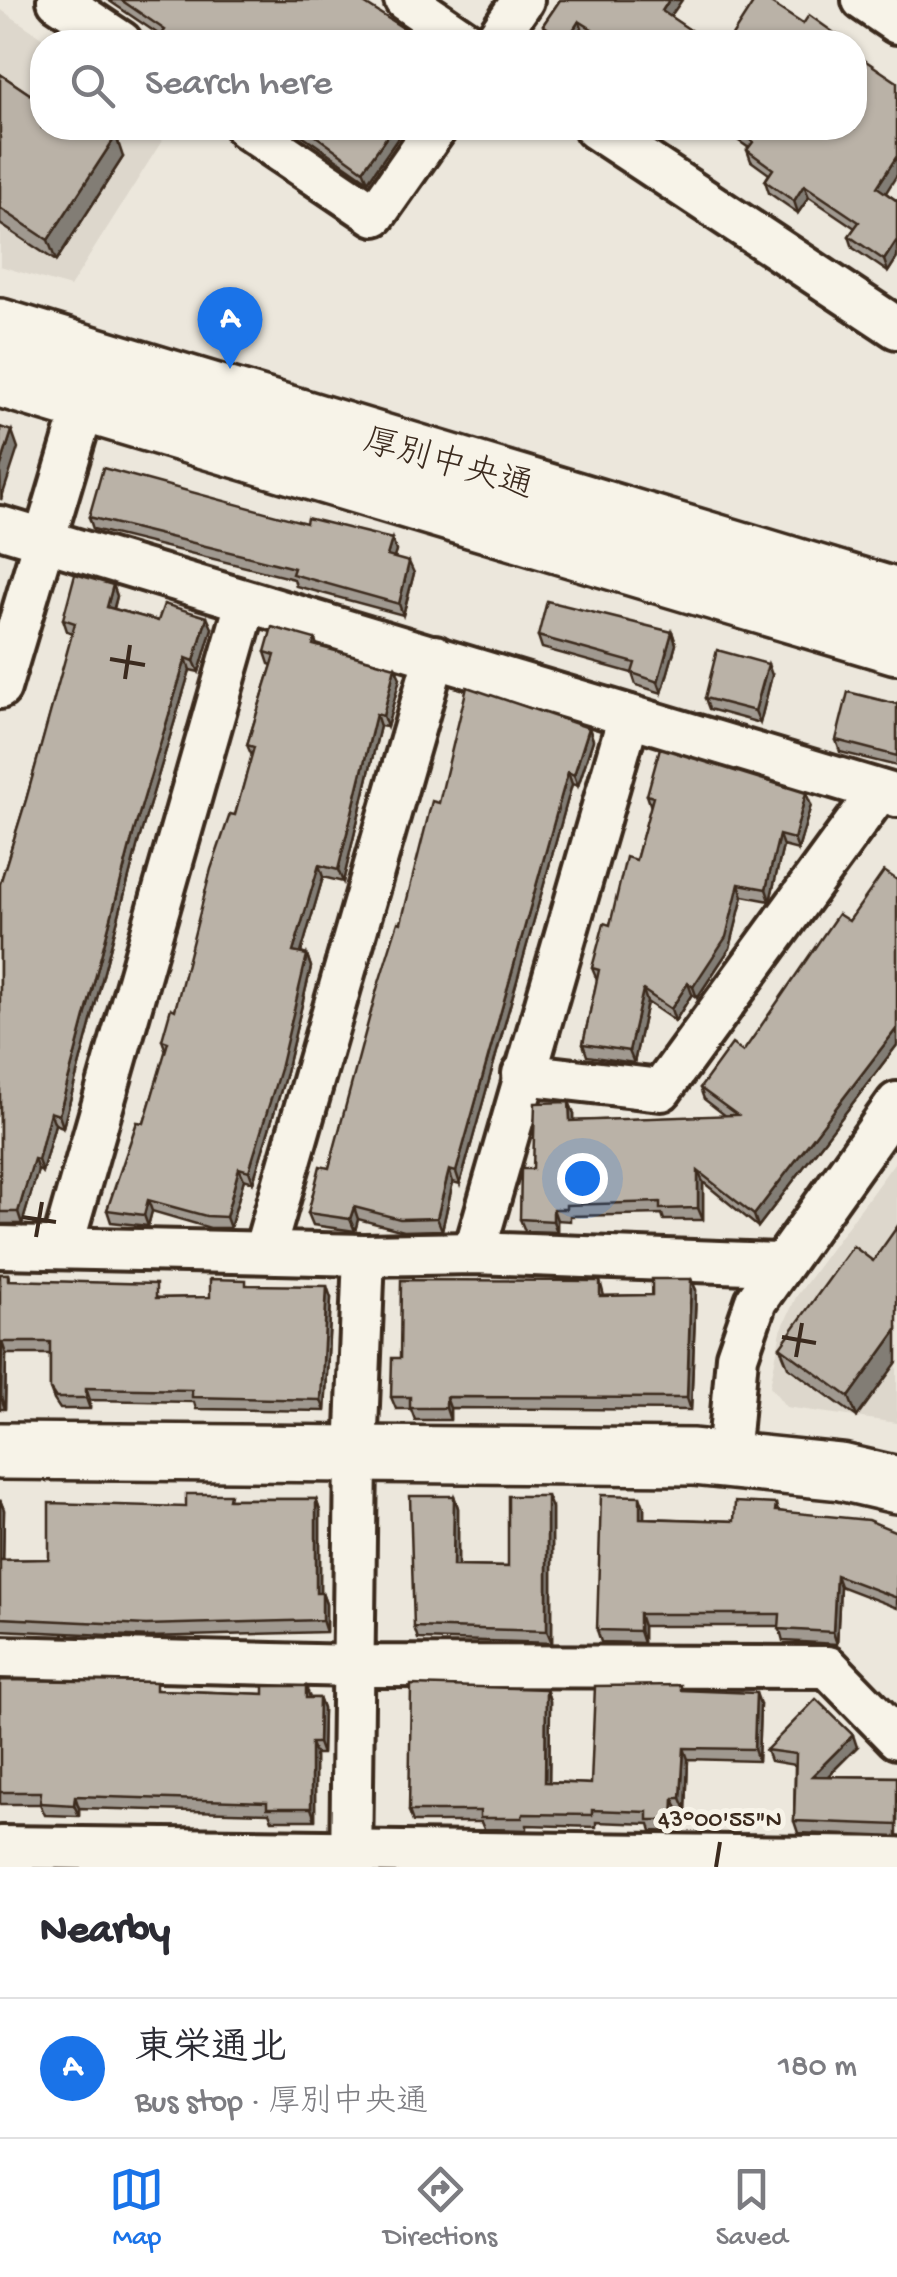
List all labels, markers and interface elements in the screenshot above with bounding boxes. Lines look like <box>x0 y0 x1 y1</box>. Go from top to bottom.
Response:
search box <box>30 30 867 140</box>
icon: search <box>65 58 120 113</box>
text: Search here <box>145 63 332 107</box>
pin: A <box>198 286 262 369</box>
street label: 厚別中央通 <box>358 421 538 510</box>
your location <box>557 1153 608 1204</box>
text: 43°00'55"N <box>658 1807 782 1836</box>
text: Nearby <box>40 1908 170 1957</box>
text: 東栄通北 <box>135 2029 287 2073</box>
text: A <box>63 2049 82 2087</box>
text: 180 m <box>778 2049 857 2087</box>
text: Bus stop · 厚別中央通 <box>135 2085 428 2123</box>
tab: Map <box>109 2162 164 2255</box>
tab: Directions <box>383 2162 497 2255</box>
tab: Saved <box>716 2162 788 2255</box>

